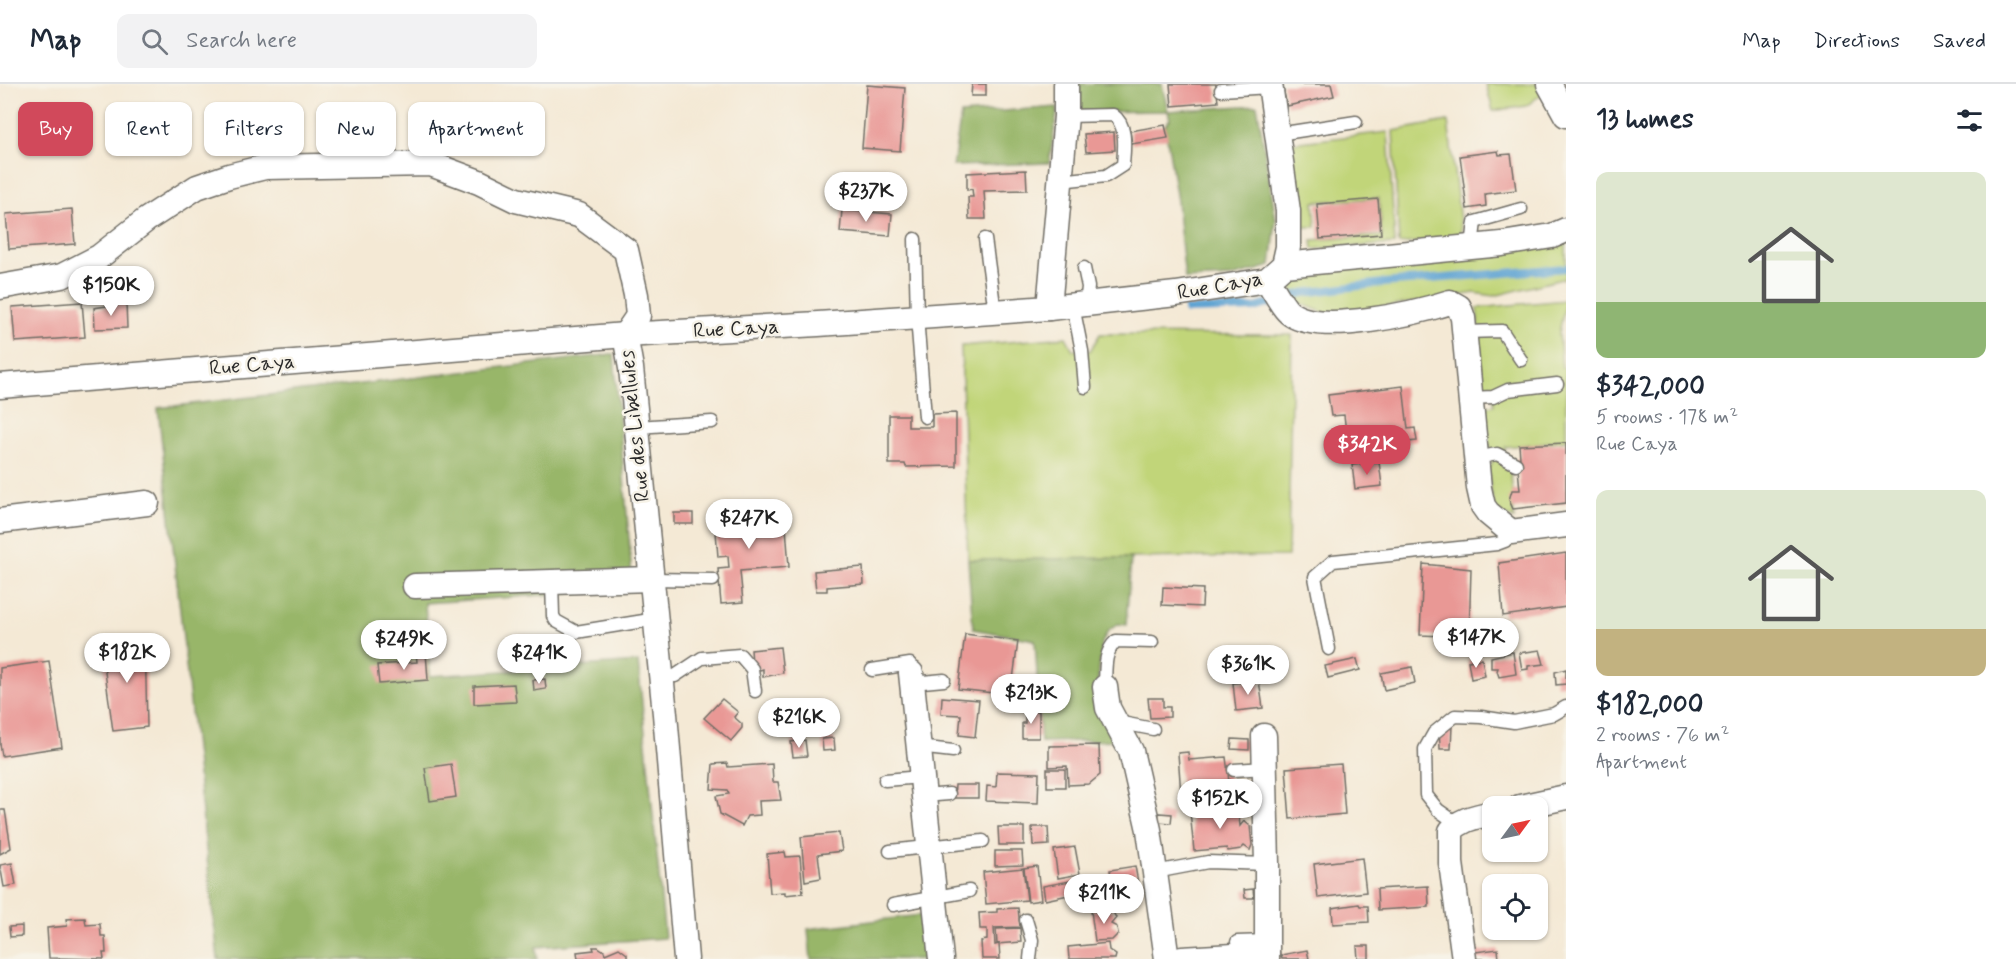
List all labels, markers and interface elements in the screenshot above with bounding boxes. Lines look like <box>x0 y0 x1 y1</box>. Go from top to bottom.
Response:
search box <box>117 14 537 68</box>
text: Map <box>30 23 81 60</box>
icon: search <box>138 25 171 58</box>
text: Search here <box>186 27 297 55</box>
text: Map <box>1742 27 1781 55</box>
text: Directions <box>1814 27 1900 55</box>
text: Saved <box>1933 27 1986 55</box>
chip: Buy <box>18 102 93 156</box>
chip: Rent <box>105 102 192 156</box>
chip: Filters <box>204 102 304 156</box>
chip: New <box>316 102 396 156</box>
chip: Apartment <box>408 102 545 156</box>
text: 13 homes <box>1596 103 1694 137</box>
icon: filters <box>1953 104 1986 137</box>
pin: $237K <box>824 172 908 223</box>
text: $237K <box>838 178 894 205</box>
icon: home <box>1737 211 1845 319</box>
street label: Rue Caya <box>1175 265 1265 307</box>
pin: $150K <box>69 266 153 317</box>
text: $150K <box>82 272 140 299</box>
street label: Rue Caya <box>692 313 780 345</box>
street label: Rue Caya <box>208 347 296 383</box>
street label: Rue des Libellules <box>613 349 657 503</box>
text: $342,000 <box>1596 370 1705 404</box>
text: 5 rooms · 178 m² <box>1596 404 1738 431</box>
pin: $342K <box>1325 425 1409 476</box>
text: $342K <box>1338 431 1396 458</box>
text: Rue Caya <box>1596 431 1678 458</box>
pin: $247K <box>707 499 791 550</box>
text: $247K <box>720 505 778 532</box>
icon: home <box>1737 529 1845 637</box>
pin: $147K <box>1434 618 1518 669</box>
pin: $249K <box>362 620 446 671</box>
text: $147K <box>1447 624 1505 651</box>
text: $249K <box>375 626 433 653</box>
pin: $182K <box>85 633 169 684</box>
pin: $241K <box>497 634 581 685</box>
text: $182K <box>98 639 156 666</box>
text: $241K <box>511 640 567 667</box>
pin: $361K <box>1206 645 1290 696</box>
text: $361K <box>1221 651 1275 678</box>
pin: $213K <box>989 674 1073 725</box>
text: $213K <box>1005 680 1057 707</box>
text: $182,000 <box>1596 688 1703 722</box>
pin: $216K <box>757 698 841 749</box>
text: $216K <box>772 704 826 731</box>
text: 2 rooms · 76 m² <box>1596 722 1729 749</box>
text: Apartment <box>1596 749 1687 776</box>
pin: $152K <box>1178 779 1262 830</box>
text: $152K <box>1191 785 1249 812</box>
north arrow <box>1482 796 1548 862</box>
map controls <box>1482 796 1548 940</box>
pin: $211K <box>1062 874 1146 925</box>
button: locate <box>1482 874 1548 940</box>
text: $211K <box>1078 880 1130 907</box>

